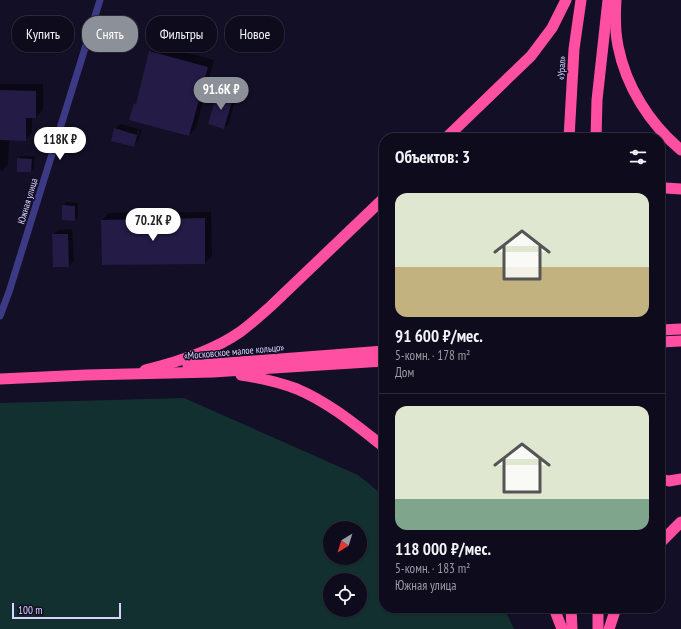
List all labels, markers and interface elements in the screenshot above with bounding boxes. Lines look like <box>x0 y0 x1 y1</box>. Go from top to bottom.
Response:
chip: Купить <box>12 16 74 52</box>
chip: Снять <box>82 16 138 52</box>
chip: Фильтры <box>146 16 217 52</box>
chip: Новое <box>225 16 284 52</box>
street label: «Урал» <box>554 55 569 81</box>
pin: 91.6K ₽ <box>184 77 258 111</box>
text: 91.6K ₽ <box>203 81 239 98</box>
pin: 118K ₽ <box>27 127 93 161</box>
text: 118K ₽ <box>43 131 77 148</box>
text: Объектов: 3 <box>395 146 470 168</box>
icon: filters <box>627 146 649 168</box>
street label: Южная улица <box>14 177 41 226</box>
pin: 70.2K ₽ <box>116 208 190 242</box>
text: 70.2K ₽ <box>135 212 171 229</box>
icon: home <box>486 219 558 291</box>
text: 91 600 ₽/мес. <box>395 325 483 347</box>
street label: «Московское малое кольцо» <box>183 341 285 362</box>
text: 5-комн. · 178 m² <box>395 347 470 364</box>
text: Дом <box>395 364 414 381</box>
icon: home <box>486 432 558 504</box>
north arrow <box>323 521 367 565</box>
map controls <box>323 521 367 617</box>
text: 118 000 ₽/мес. <box>395 538 491 560</box>
text: 5-комн. · 183 m² <box>395 560 470 577</box>
button: locate <box>323 573 367 617</box>
text: Южная улица <box>395 577 457 594</box>
scale bar <box>12 601 121 620</box>
text: 100 m <box>18 603 42 617</box>

